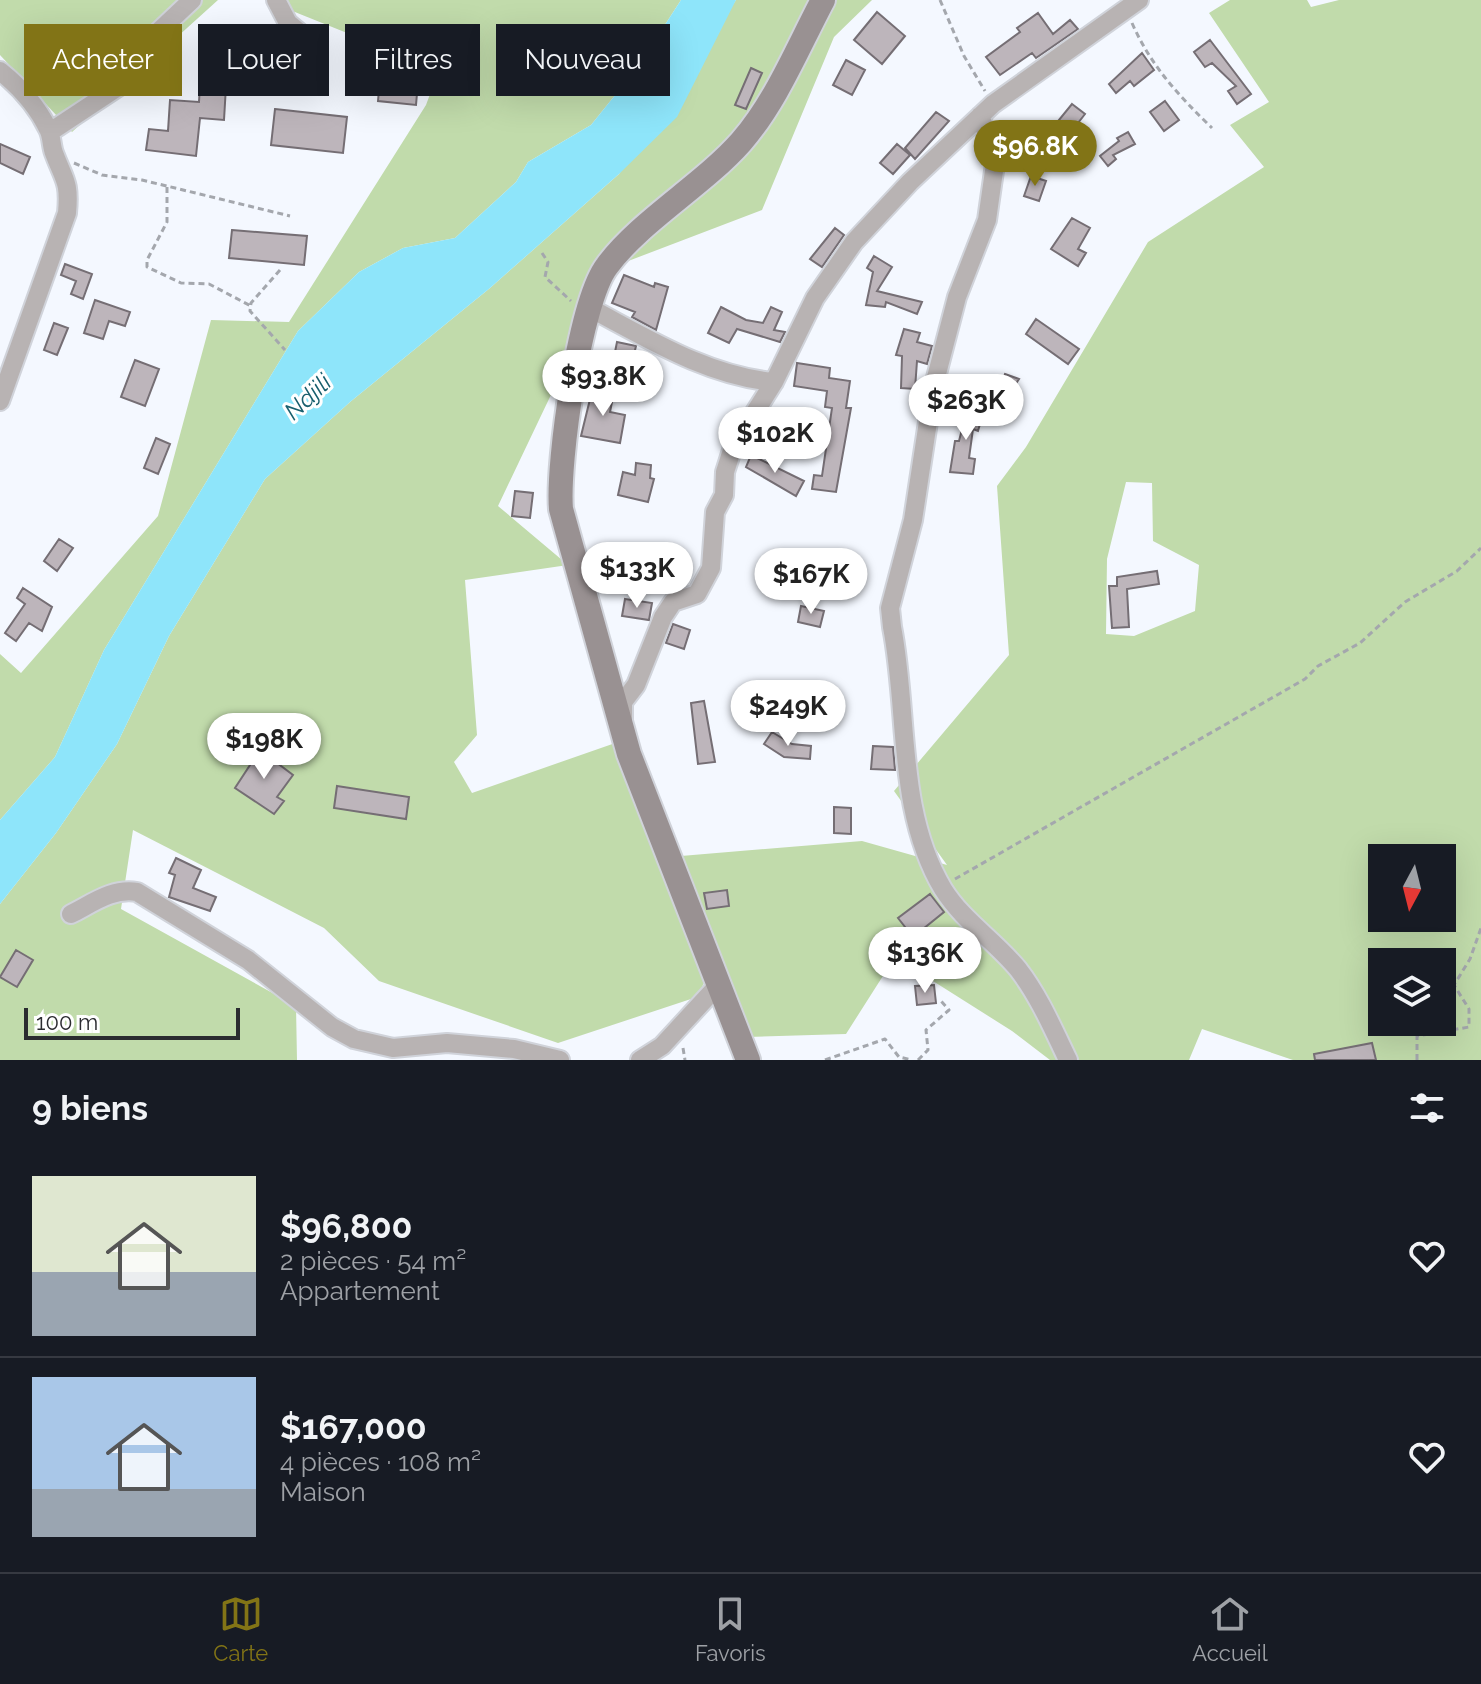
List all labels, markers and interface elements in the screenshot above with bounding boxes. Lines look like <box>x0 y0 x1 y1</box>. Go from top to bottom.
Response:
chip: Acheter <box>24 24 182 96</box>
chip: Louer <box>198 24 329 96</box>
chip: Filtres <box>345 24 480 96</box>
chip: Nouveau <box>496 24 670 96</box>
pin: $96.8K <box>970 120 1100 188</box>
text: $96.8K <box>992 131 1078 161</box>
pin: $93.8K <box>538 350 668 418</box>
text: $93.8K <box>560 361 646 391</box>
water label: Ndjili <box>278 367 338 426</box>
pin: $263K <box>910 374 1022 442</box>
text: $263K <box>927 385 1005 415</box>
pin: $102K <box>719 407 831 475</box>
text: $102K <box>736 418 814 448</box>
pin: $133K <box>581 542 693 610</box>
pin: $167K <box>755 548 867 616</box>
text: $133K <box>599 553 675 583</box>
text: $167K <box>772 559 850 589</box>
pin: $249K <box>732 680 844 748</box>
text: $249K <box>749 691 827 721</box>
pin: $198K <box>208 713 320 781</box>
text: $198K <box>225 724 303 754</box>
north arrow <box>1368 844 1456 932</box>
map controls <box>1368 844 1456 1036</box>
pin: $136K <box>869 927 981 995</box>
text: $136K <box>886 938 964 968</box>
button: layers <box>1368 948 1456 1036</box>
scale bar <box>24 1004 240 1040</box>
text: 100 m <box>36 1009 98 1035</box>
icon: filters <box>1405 1086 1449 1130</box>
text: 9 biens <box>32 1088 148 1128</box>
text: $96,800 <box>280 1206 412 1246</box>
icon: home <box>96 1208 192 1304</box>
icon: heart <box>1405 1234 1449 1278</box>
text: 2 pièces · 54 m² <box>280 1246 466 1276</box>
text: Appartement <box>280 1276 440 1306</box>
text: $167,000 <box>280 1407 427 1447</box>
icon: home <box>96 1409 192 1505</box>
icon: heart <box>1405 1435 1449 1479</box>
text: 4 pièces · 108 m² <box>280 1447 481 1477</box>
text: Maison <box>280 1477 366 1507</box>
tab: Carte <box>213 1592 268 1666</box>
tab: Favoris <box>695 1592 766 1666</box>
tab: Accueil <box>1192 1592 1268 1666</box>

